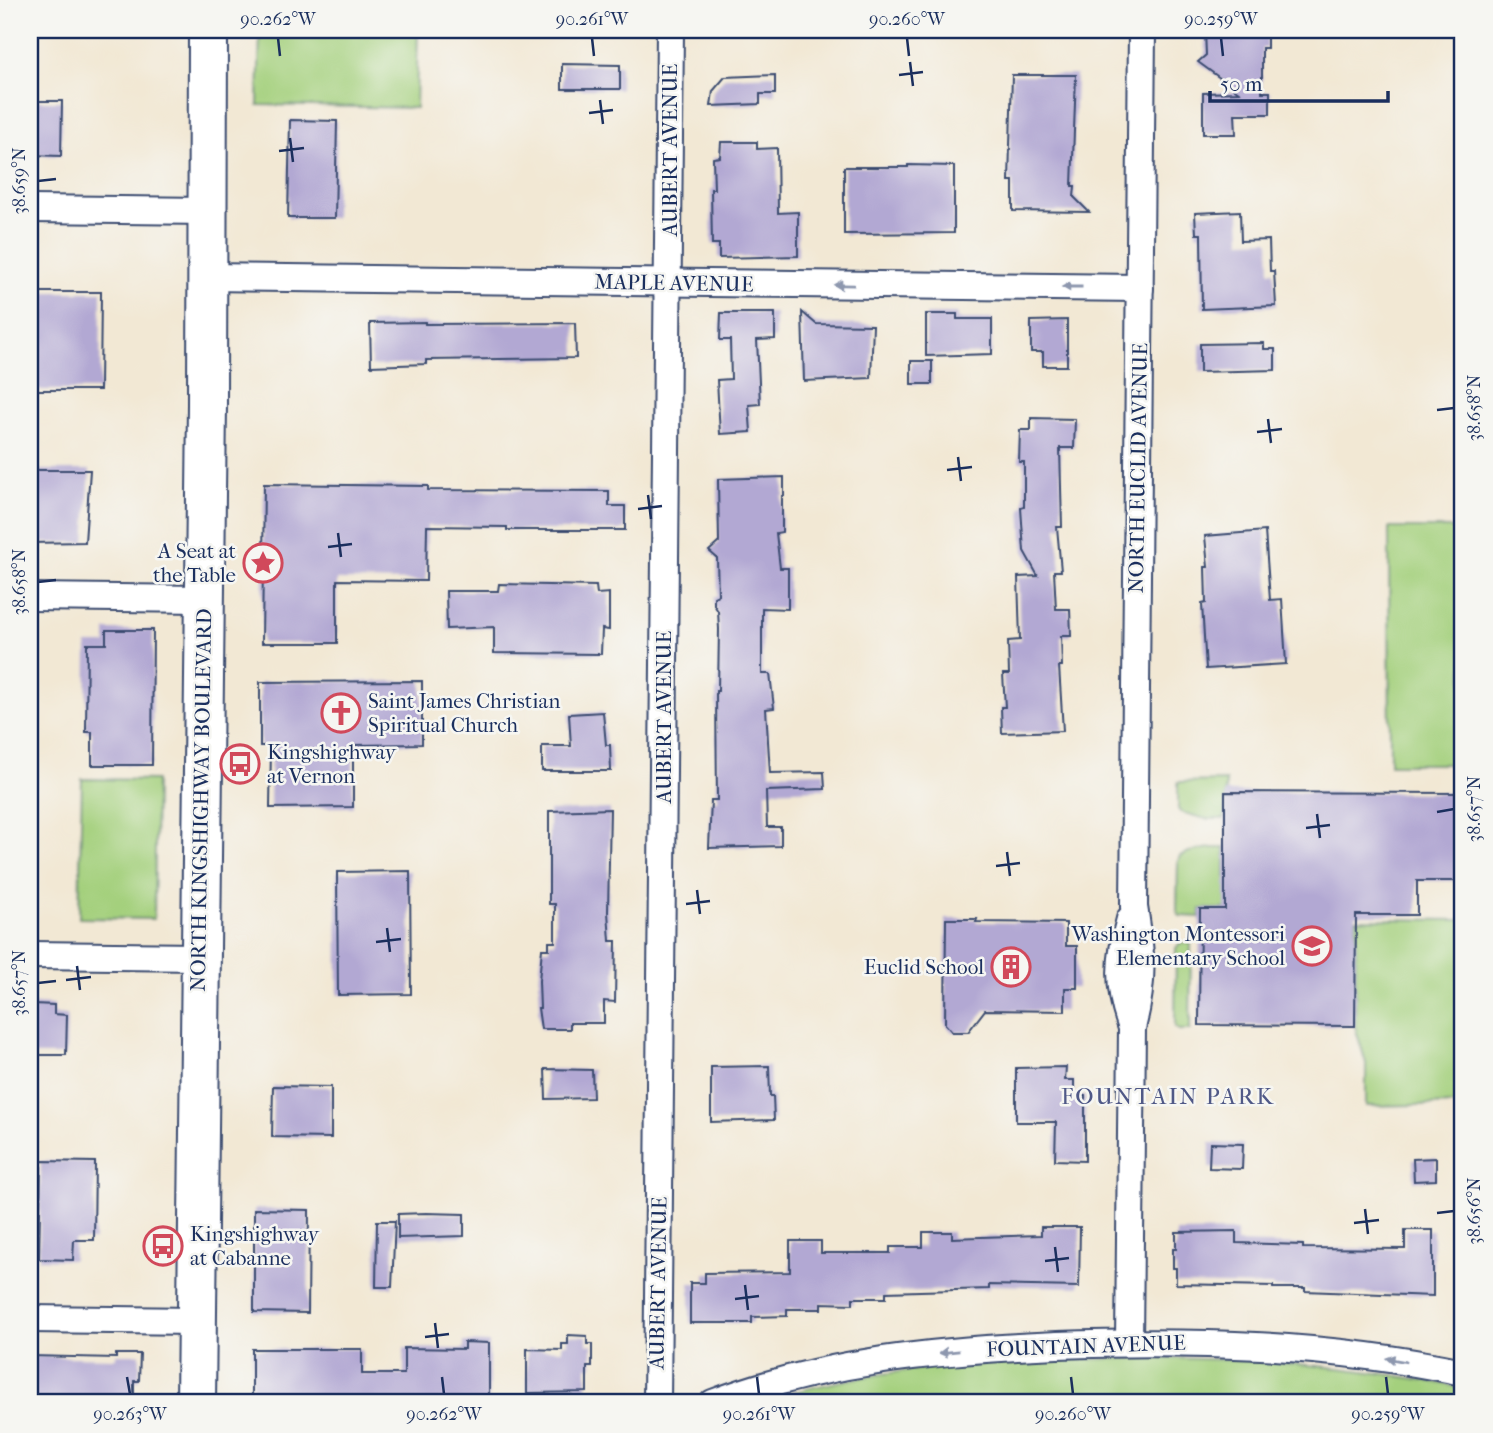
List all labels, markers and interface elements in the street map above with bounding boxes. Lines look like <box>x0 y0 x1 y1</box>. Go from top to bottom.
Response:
text: 90.262°W <box>240 9 317 30</box>
text: 90.261°W <box>556 9 630 30</box>
text: 90.260°W <box>869 9 946 30</box>
text: 90.259°W <box>1184 9 1259 30</box>
scale bar <box>1210 60 1388 104</box>
street label: AUBERT AVENUE <box>658 63 682 237</box>
text: 50 m <box>1220 72 1263 96</box>
text: 38.659°N <box>9 147 30 215</box>
street label: MAPLE AVENUE <box>594 270 754 296</box>
one-way arrow <box>833 279 855 291</box>
one-way arrow <box>1060 281 1082 293</box>
street label: NORTH EUCLID AVENUE <box>1124 342 1152 593</box>
text: 38.658°N <box>1464 374 1485 441</box>
place label: A Seat at the Table <box>153 539 236 587</box>
place icon: A Seat at the Table <box>242 542 284 584</box>
text: 38.658°N <box>9 548 30 615</box>
street label: NORTH KINGSHIGHWAY BOULEVARD <box>186 608 216 992</box>
street label: AUBERT AVENUE <box>652 630 676 804</box>
place label: Saint James Christian Spiritual Church <box>368 689 560 737</box>
church icon: Saint James Christian Spiritual Church <box>320 692 362 734</box>
place label: Kingshighway at Vernon <box>267 740 397 788</box>
bus stop icon: Kingshighway at Vernon <box>219 743 261 785</box>
text: 38.657°N <box>1464 775 1485 842</box>
place label: Washington Montessori Elementary School <box>1071 922 1285 970</box>
school or university icon: Washington Montessori Elementary School <box>1291 925 1333 967</box>
building icon: Euclid School <box>990 946 1032 988</box>
text: 38.657°N <box>9 949 30 1016</box>
place label: Euclid School <box>864 955 984 979</box>
district label: FOUNTAIN PARK <box>1061 1083 1275 1110</box>
text: 38.656°N <box>1464 1177 1485 1245</box>
street label: AUBERT AVENUE <box>644 1196 672 1371</box>
place label: Kingshighway at Cabanne <box>190 1222 320 1270</box>
bus stop icon: Kingshighway at Cabanne <box>142 1225 184 1267</box>
street label: FOUNTAIN AVENUE <box>986 1331 1186 1361</box>
one-way arrow <box>938 1346 960 1357</box>
one-way arrow <box>1385 1354 1407 1365</box>
text: 90.263°W <box>93 1404 168 1425</box>
text: 90.262°W <box>406 1404 483 1425</box>
text: 90.261°W <box>723 1404 797 1425</box>
text: 90.260°W <box>1035 1404 1112 1425</box>
text: 90.259°W <box>1351 1404 1426 1425</box>

